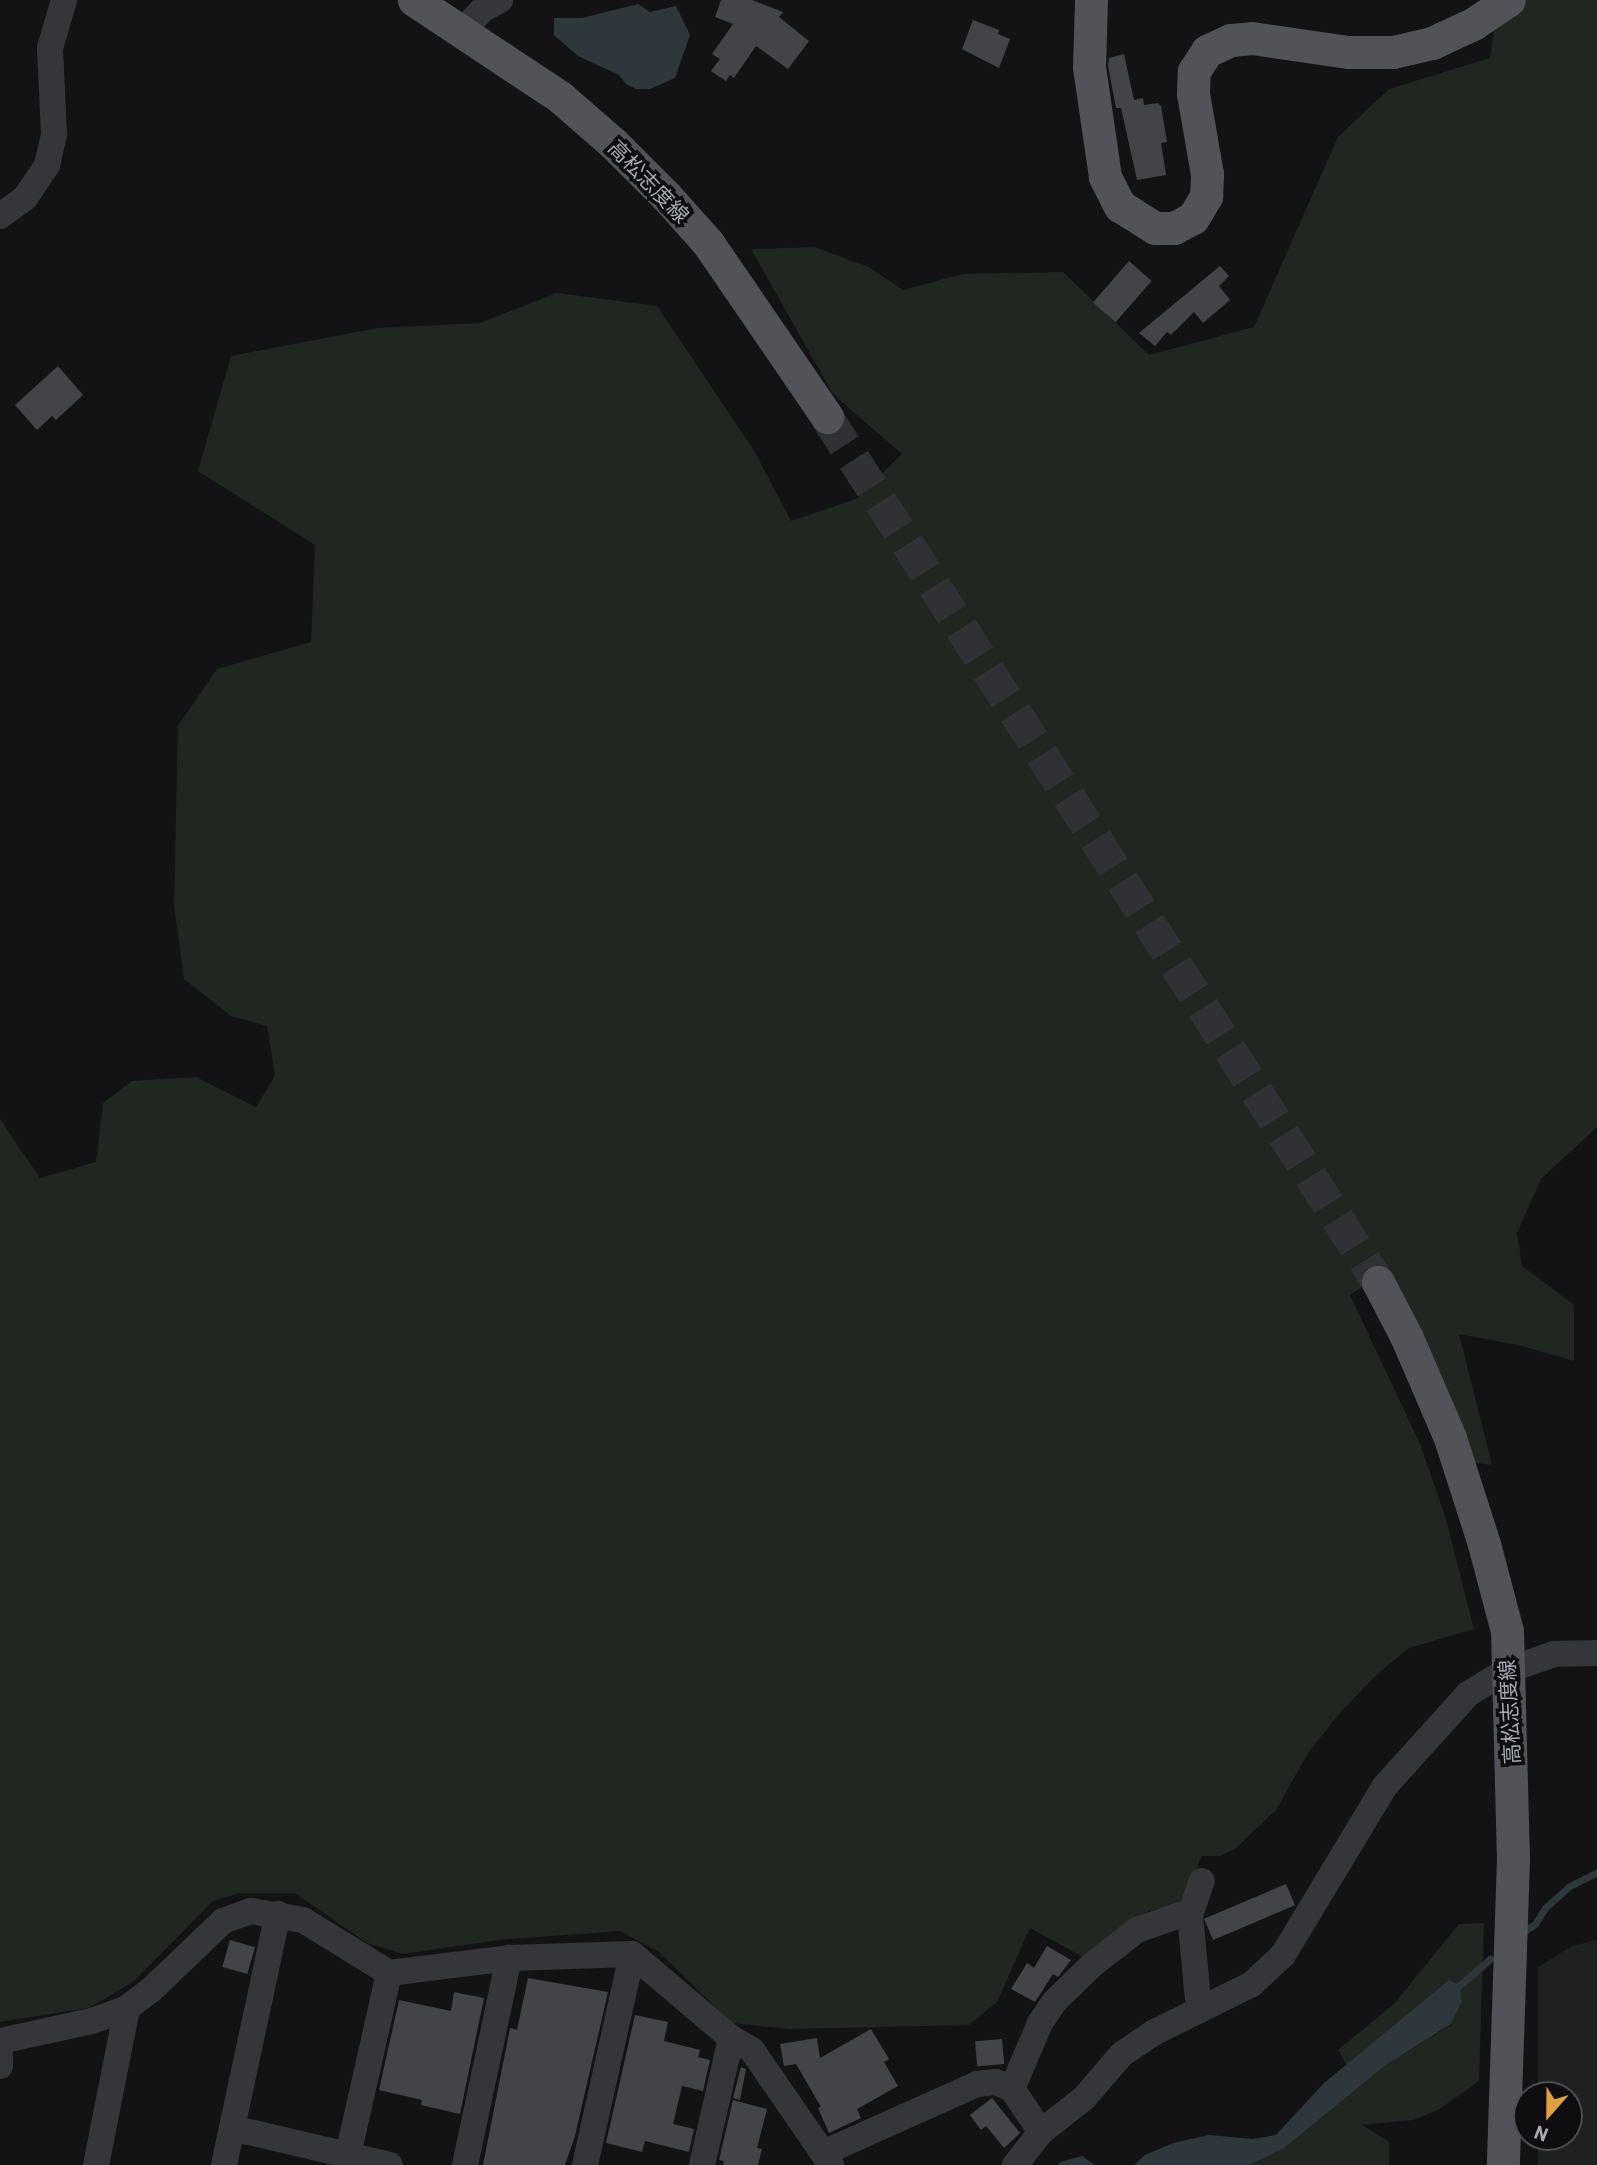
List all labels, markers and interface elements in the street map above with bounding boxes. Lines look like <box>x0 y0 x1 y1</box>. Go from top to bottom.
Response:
street label: 高松志度線 <box>603 134 695 228</box>
street label: 高松志度線 <box>1494 1659 1524 1765</box>
north arrow <box>1513 2081 1583 2151</box>
text: N <box>1531 2121 1551 2147</box>

